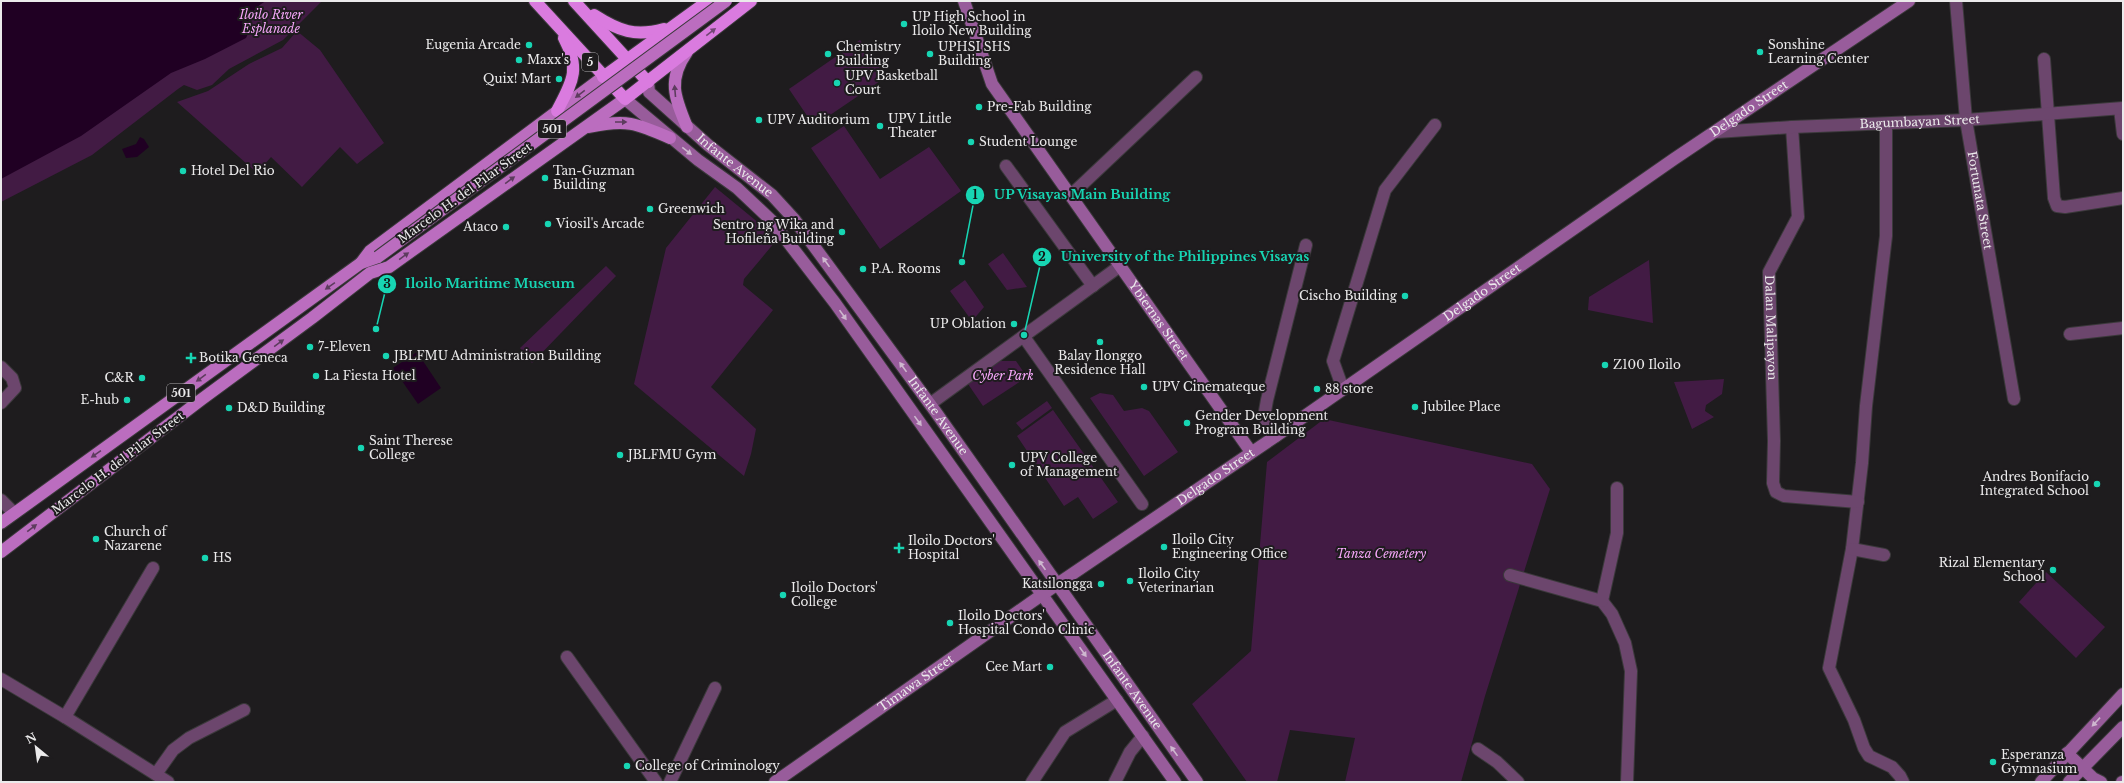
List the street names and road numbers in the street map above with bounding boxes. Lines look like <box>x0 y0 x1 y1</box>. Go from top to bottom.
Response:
road number: 5 <box>582 53 598 71</box>
street label: Delgado Street <box>1707 76 1791 140</box>
street label: Bagumbayan Street <box>1859 111 1981 131</box>
road number: 501 <box>538 120 566 138</box>
street label: Infante Avenue <box>694 130 776 200</box>
street label: Marcelo H. del Pilar Street <box>395 139 535 246</box>
street label: Fortunata Street <box>1965 150 1996 251</box>
street label: Delgado Street <box>1440 260 1524 324</box>
street label: Dalan Malipayon <box>1762 275 1780 380</box>
street label: Ybiernas Street <box>1125 277 1192 363</box>
street label: Infante Avenue <box>905 373 972 458</box>
road number: 501 <box>167 384 195 402</box>
street label: Marcelo H. del Pilar Street <box>49 408 187 517</box>
street label: Delgado Street <box>1174 445 1258 508</box>
street label: Infante Avenue <box>1099 647 1166 732</box>
street label: Timawa Street <box>875 651 957 715</box>

